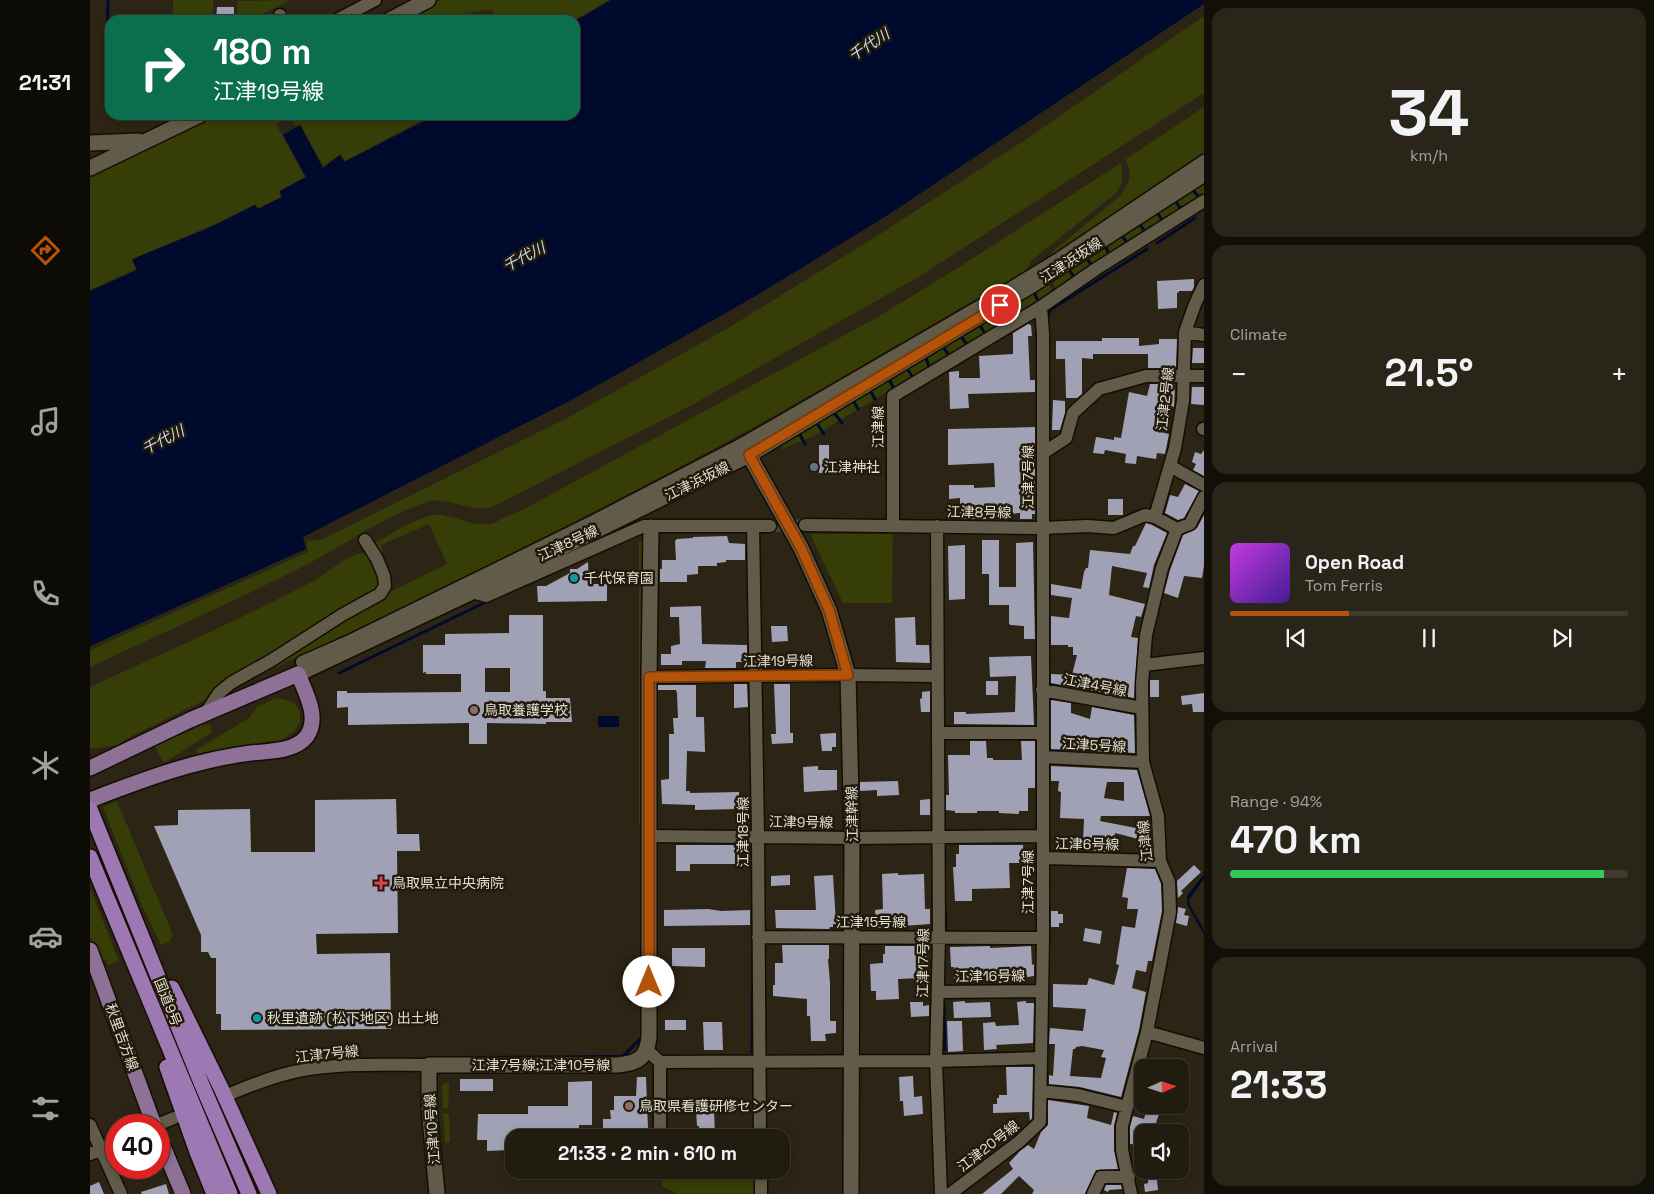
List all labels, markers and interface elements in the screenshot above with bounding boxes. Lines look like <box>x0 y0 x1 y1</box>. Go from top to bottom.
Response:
water label: 千代川 <box>845 23 894 65</box>
text: 180 m <box>213 30 311 74</box>
icon: right <box>130 35 195 100</box>
text: 21:31 <box>19 68 71 96</box>
text: 34 <box>1389 71 1469 154</box>
text: 江津19号線 <box>213 77 324 105</box>
text: km/h <box>1410 145 1448 166</box>
icon: directions <box>28 233 63 268</box>
street label: 江津浜坂線 <box>1037 233 1105 287</box>
water label: 千代川 <box>499 237 550 275</box>
pin <box>979 284 1021 326</box>
icon: arrive <box>986 291 1014 319</box>
text: Climate <box>1230 324 1287 345</box>
text: 21.5° <box>1385 349 1473 397</box>
text: − <box>1230 356 1247 392</box>
text: + <box>1611 356 1628 392</box>
street label: 江津2号線 <box>1153 366 1177 432</box>
icon: music <box>28 404 63 439</box>
street label: 江津線 <box>869 406 887 448</box>
water label: 千代川 <box>138 420 189 458</box>
street label: 江津7号線 <box>1019 445 1037 509</box>
street label: 江津浜坂線 <box>662 458 732 504</box>
place label: 江津神社 <box>824 458 880 476</box>
marker: 江津神社 <box>808 461 820 473</box>
street label: 江津8号線 <box>946 502 1012 522</box>
street label: 江津8号線 <box>535 521 601 565</box>
text: Open Road <box>1305 550 1404 575</box>
place label: 千代保育園 <box>584 569 654 587</box>
marker: 千代保育園 <box>568 572 580 584</box>
text: Tom Ferris <box>1305 575 1383 596</box>
icon: phone <box>28 576 63 611</box>
icon: previous <box>1282 624 1310 652</box>
icon: pause <box>1415 624 1443 652</box>
icon: next <box>1548 624 1576 652</box>
street label: 江津19号線 <box>743 651 813 671</box>
street label: 江津4号線 <box>1062 670 1128 700</box>
place label: 鳥取養護学校 <box>484 701 568 719</box>
marker: 鳥取養護学校 <box>468 704 480 716</box>
street label: 江津5号線 <box>1061 734 1127 756</box>
icon: climate <box>28 748 63 783</box>
street label: 江津幹線 <box>843 786 861 842</box>
text: Range · 94% <box>1230 791 1322 812</box>
street label: 江津18号線 <box>734 797 752 867</box>
street label: 江津9号線 <box>769 812 833 832</box>
text: 470 km <box>1230 816 1362 864</box>
street label: 江津線 <box>1134 819 1156 863</box>
street label: 江津6号線 <box>1055 834 1119 854</box>
street label: 江津7号線 <box>1019 850 1037 914</box>
place label: 鳥取県立中央病院 <box>392 874 504 892</box>
marker: 鳥取県立中央病院 <box>374 876 388 890</box>
street label: 江津15号線 <box>836 913 906 931</box>
icon: car <box>28 919 63 954</box>
street label: 江津17号線 <box>913 928 933 998</box>
position arrow <box>622 955 674 1007</box>
street label: 江津16号線 <box>955 966 1025 986</box>
street label: 国道9号 <box>150 975 186 1029</box>
street label: 秋里吉方線 <box>102 1001 142 1073</box>
place label: 秋里遺跡 (松下地区) 出土地 <box>267 1009 439 1027</box>
marker: 秋里遺跡 (松下地区) 出土地 <box>251 1012 263 1024</box>
text: Arrival <box>1230 1036 1278 1057</box>
street label: 江津7号線 <box>294 1042 360 1066</box>
street label: 江津7号線;江津10号線 <box>472 1056 610 1074</box>
north arrow <box>1134 1059 1189 1114</box>
map controls <box>1134 1059 1189 1179</box>
text: 21:33 <box>1230 1061 1327 1109</box>
icon: filters <box>28 1091 63 1126</box>
street label: 江津10号線 <box>421 1093 443 1165</box>
place label: 鳥取県看護研修センター <box>639 1097 793 1115</box>
marker: 鳥取県看護研修センター <box>623 1100 635 1112</box>
speed limit sign: 40 <box>105 1114 170 1179</box>
street label: 江津20号線 <box>954 1116 1022 1176</box>
button: sound <box>1134 1124 1189 1179</box>
text: 21:33 · 2 min · 610 m <box>558 1141 737 1166</box>

